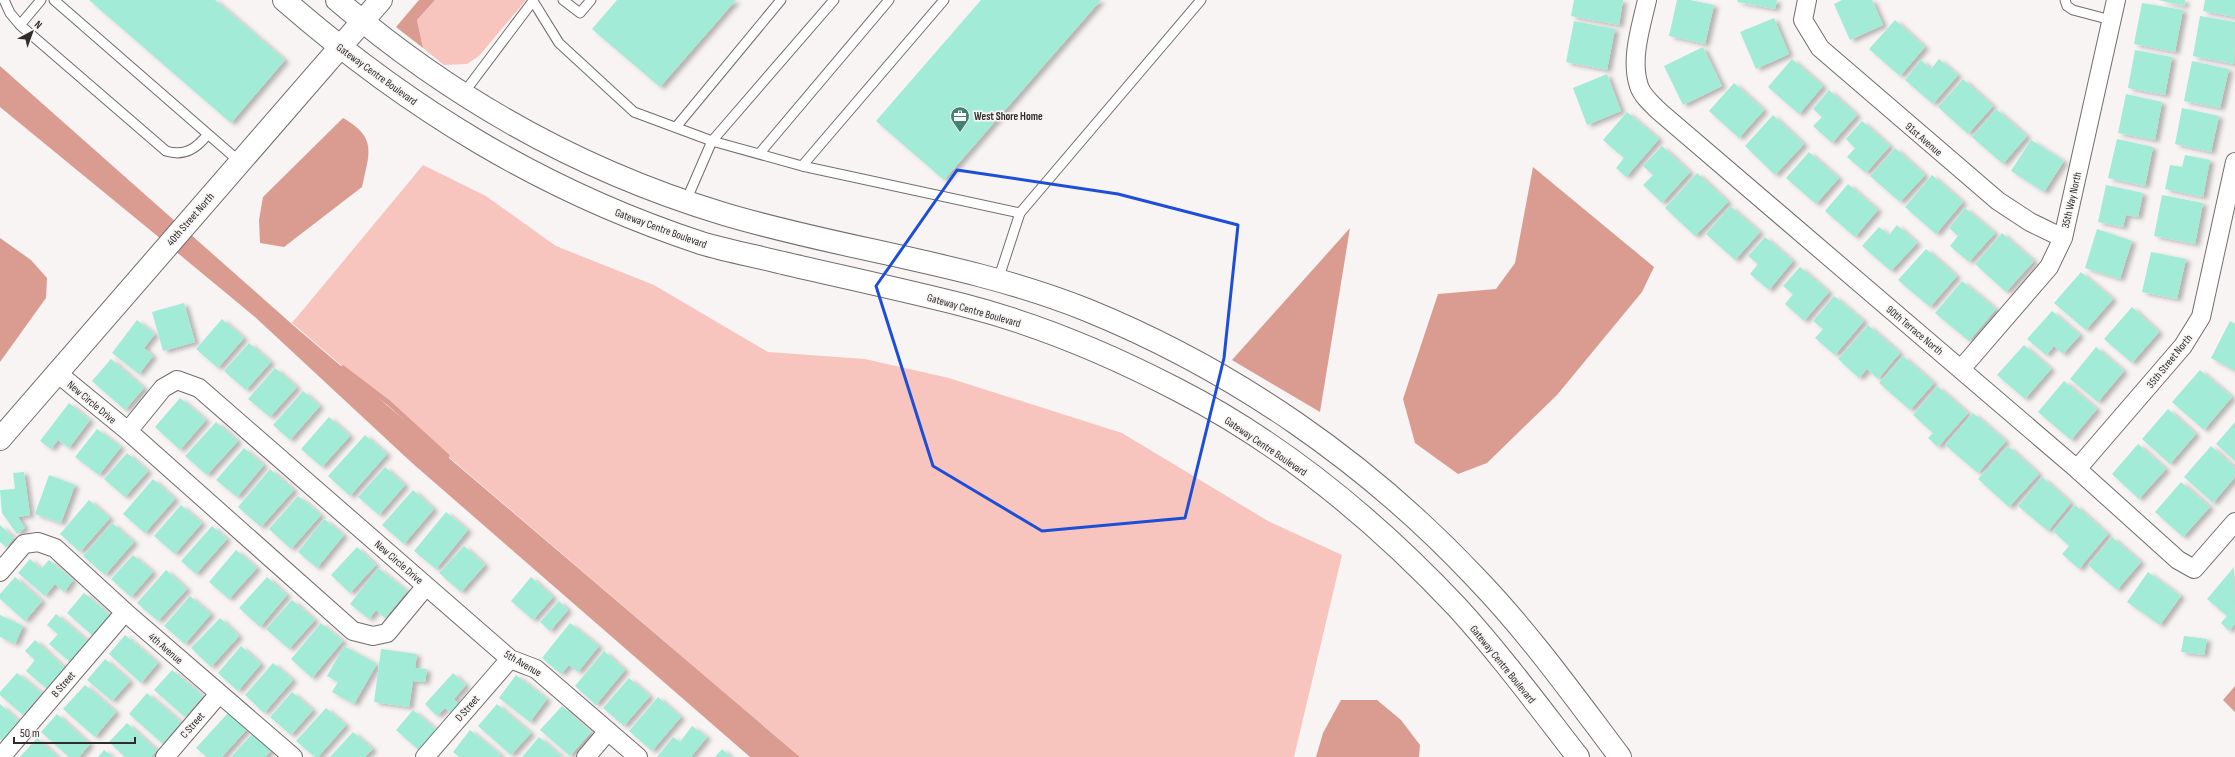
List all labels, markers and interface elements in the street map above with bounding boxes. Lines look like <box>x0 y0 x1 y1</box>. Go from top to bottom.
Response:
north arrow <box>12 12 52 52</box>
text: N <box>32 18 45 32</box>
street label: Gateway Centre Boulevard <box>334 41 420 108</box>
office icon: West Shore Home <box>949 105 971 133</box>
place label: West Shore Home <box>974 110 1043 123</box>
street label: 91st Avenue <box>1903 120 1945 159</box>
street label: 35th Way North <box>2059 170 2084 230</box>
street label: 40th Street North <box>164 190 217 248</box>
street label: Gateway Centre Boulevard <box>613 206 709 251</box>
street label: Gateway Centre Boulevard <box>926 291 1023 330</box>
street label: 90th Terrace North <box>1884 303 1946 358</box>
street label: 35th Street North <box>2144 332 2195 391</box>
street label: New Circle Drive <box>64 378 119 427</box>
street label: Gateway Centre Boulevard <box>1222 414 1310 479</box>
street label: New Circle Drive <box>372 538 426 587</box>
street label: Gateway Centre Boulevard <box>1467 623 1538 706</box>
street label: 4th Avenue <box>146 630 186 667</box>
street label: 5th Avenue <box>502 648 544 679</box>
street label: B Street <box>49 668 78 700</box>
street label: D Street <box>453 692 483 724</box>
street label: C Street <box>178 709 208 741</box>
scale bar <box>14 719 135 745</box>
text: 50 m <box>20 726 40 741</box>

